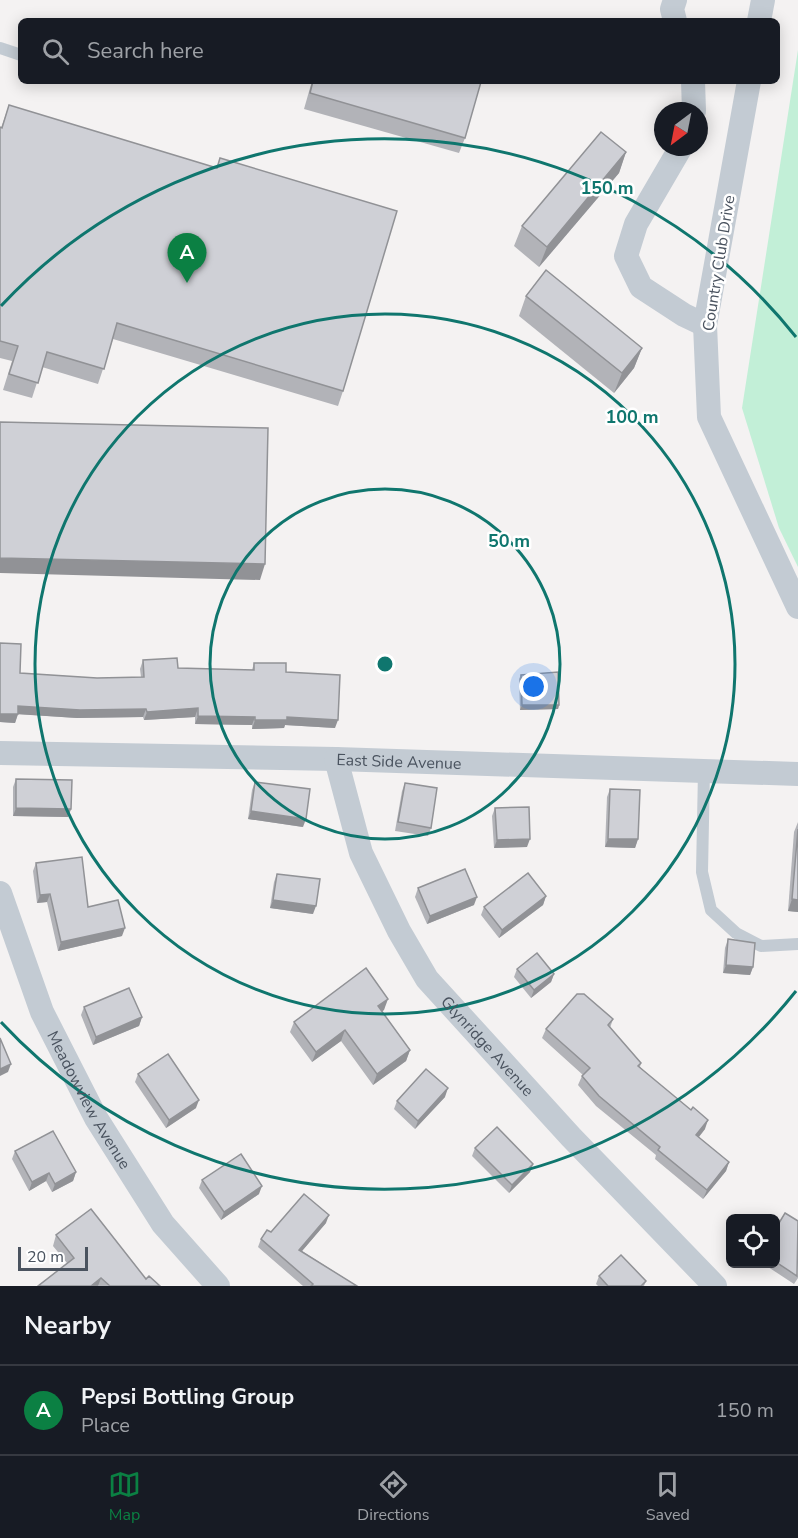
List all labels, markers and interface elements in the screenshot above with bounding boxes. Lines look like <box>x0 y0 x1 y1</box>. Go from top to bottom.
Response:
search box <box>18 18 780 84</box>
icon: search <box>39 35 72 68</box>
text: Search here <box>87 36 204 66</box>
north arrow <box>654 102 708 156</box>
text: 150 m <box>580 176 634 200</box>
street label: Country Club Drive <box>697 194 741 333</box>
pin: A <box>168 234 207 283</box>
text: 100 m <box>605 405 659 429</box>
text: 50 m <box>488 529 530 553</box>
centre of rings <box>375 654 395 674</box>
your location <box>519 672 548 701</box>
street label: East Side Avenue <box>336 749 462 775</box>
street label: Glynridge Avenue <box>436 991 539 1101</box>
street label: Meadowview Avenue <box>41 1027 136 1174</box>
map controls <box>726 1214 780 1268</box>
button: locate <box>726 1214 780 1268</box>
scale bar <box>18 1244 88 1272</box>
text: 20 m <box>27 1246 64 1268</box>
text: Nearby <box>24 1308 111 1343</box>
text: Pepsi Bottling Group <box>81 1382 294 1412</box>
text: A <box>36 1397 51 1424</box>
text: 150 m <box>716 1397 774 1424</box>
text: Place <box>81 1412 130 1439</box>
tab: Map <box>108 1468 141 1526</box>
tab: Directions <box>357 1468 429 1526</box>
tab: Saved <box>646 1468 690 1526</box>

